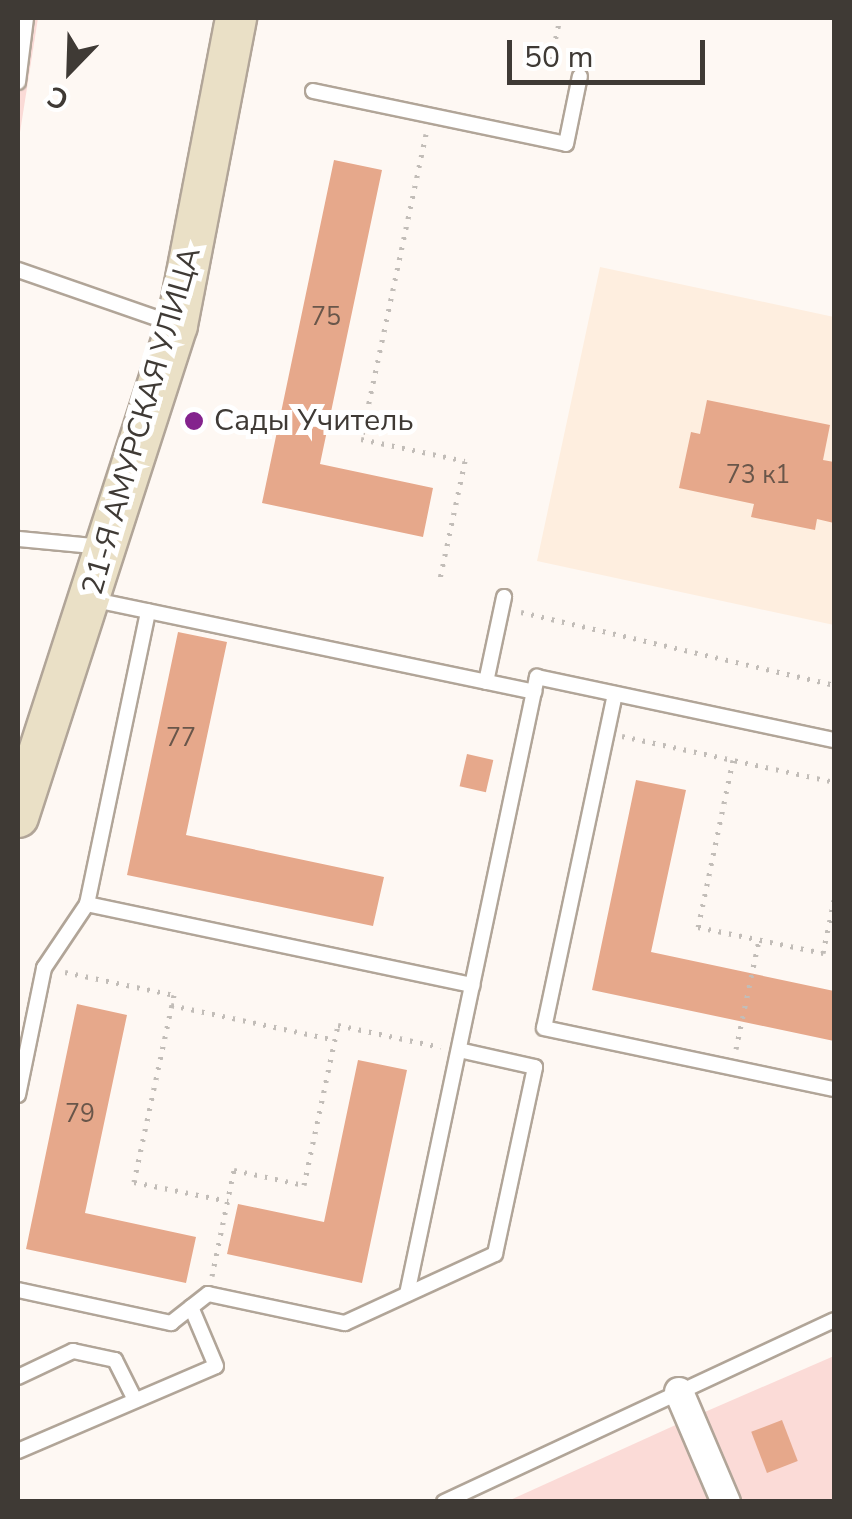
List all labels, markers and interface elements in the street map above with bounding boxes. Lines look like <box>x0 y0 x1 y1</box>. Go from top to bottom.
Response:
north arrow <box>20 20 120 120</box>
scale bar <box>512 20 710 82</box>
text: 50 m <box>524 37 593 78</box>
text: С <box>42 76 74 119</box>
street label: 21-Я АМУРСКАЯ УЛИЦА <box>75 243 209 599</box>
house number: 75 <box>311 302 341 332</box>
place label: Сады Учитель <box>214 403 414 439</box>
marker: Сады Учитель <box>183 410 205 432</box>
house number: 73 к1 <box>726 460 790 490</box>
house number: 77 <box>166 723 196 753</box>
house number: 79 <box>65 1099 95 1129</box>

